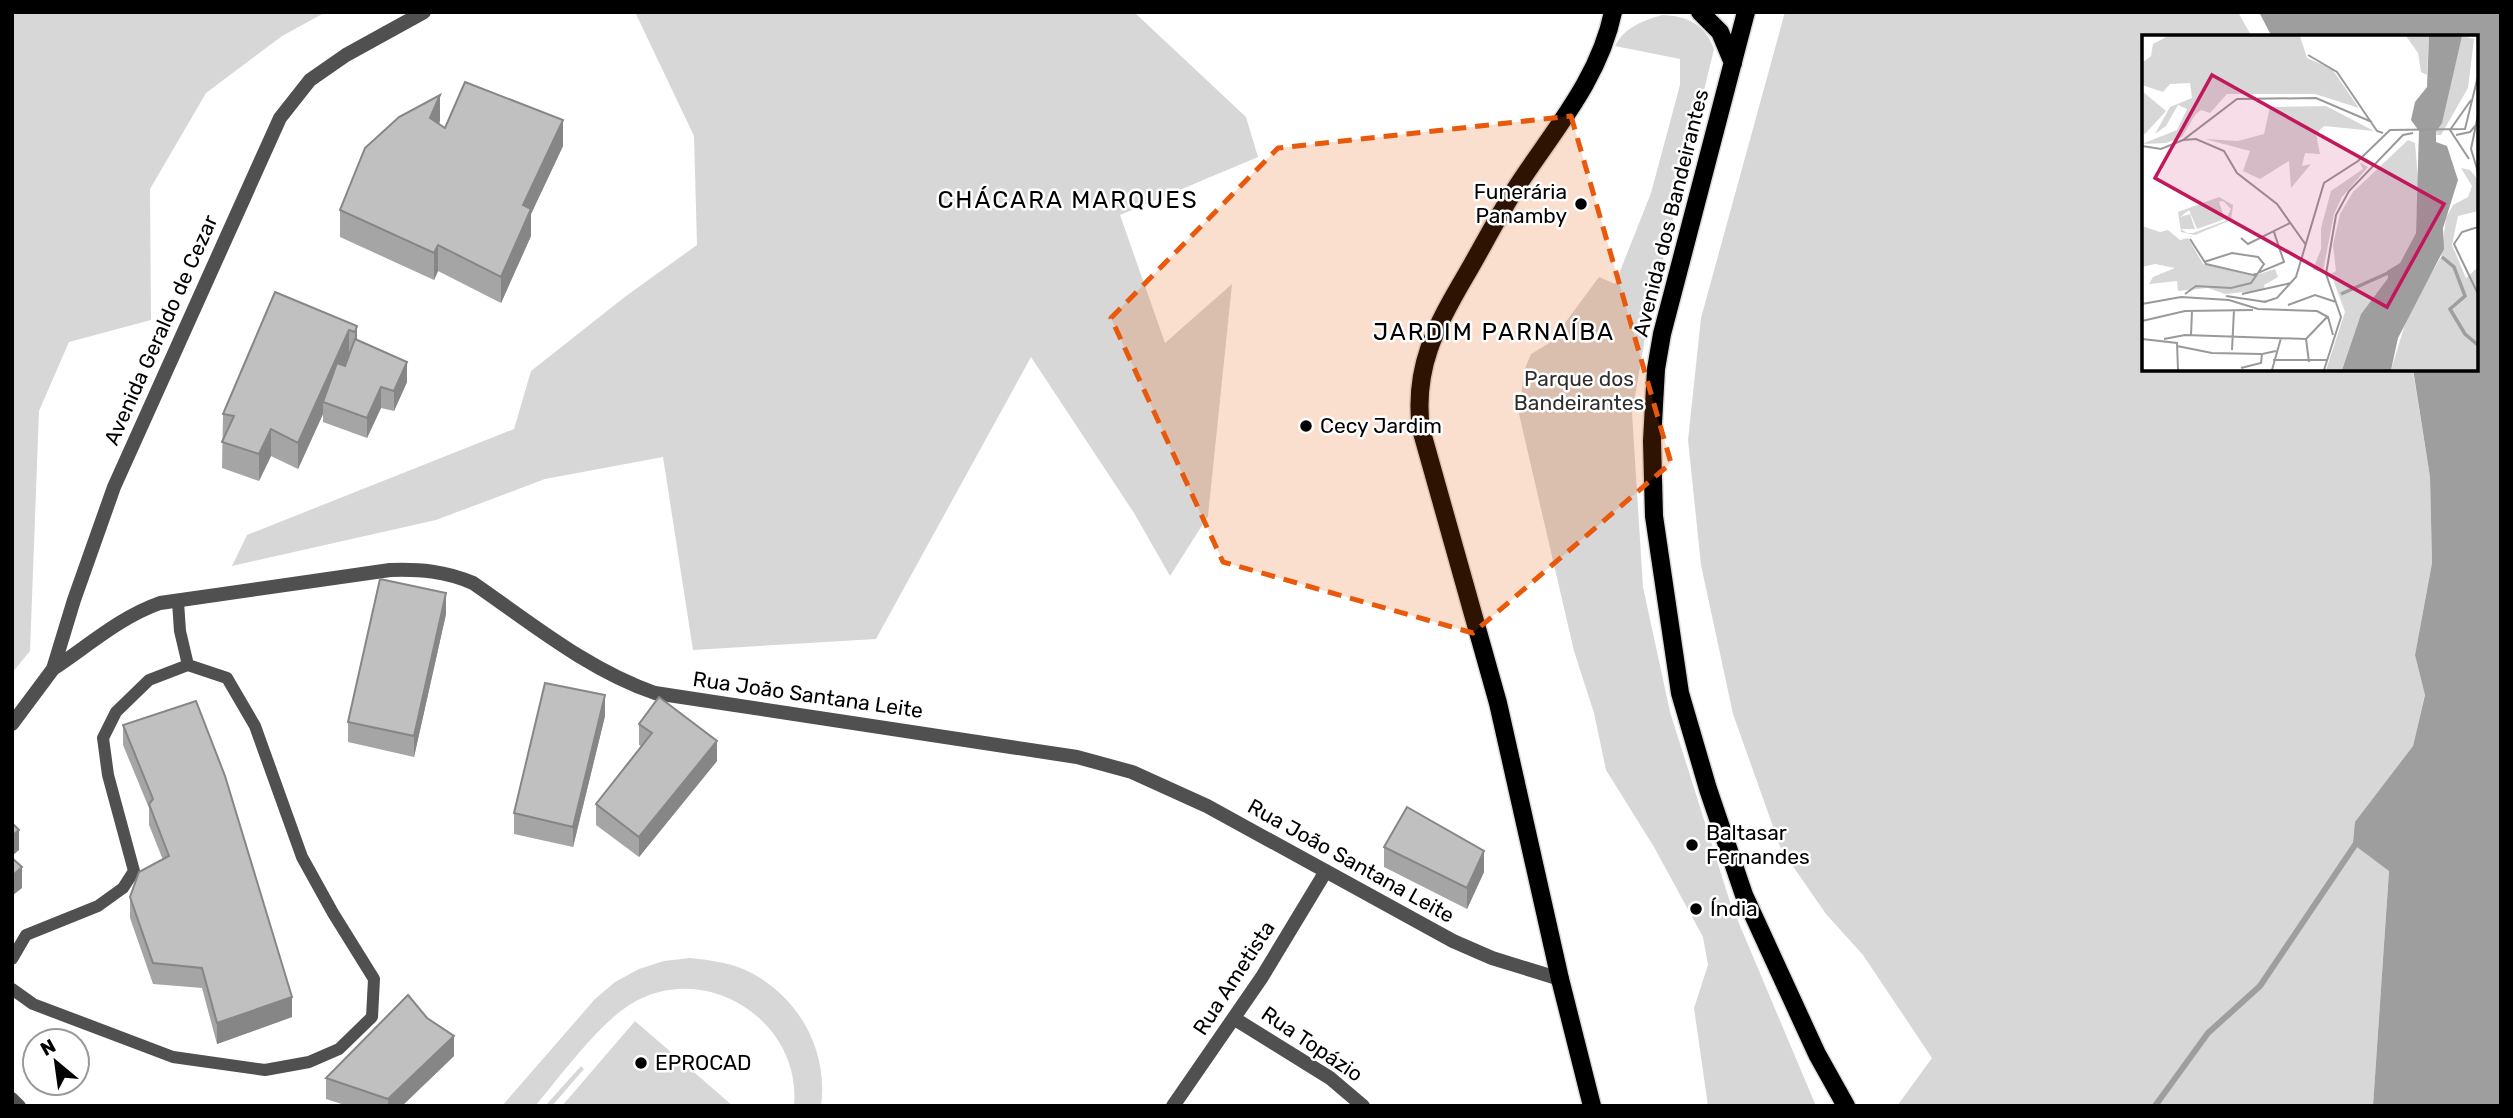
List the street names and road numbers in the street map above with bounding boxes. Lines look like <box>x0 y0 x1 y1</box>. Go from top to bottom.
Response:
street label: Avenida dos Bandeirantes <box>1628 87 1713 339</box>
street label: Avenida Geraldo de Cezar <box>98 211 223 449</box>
street label: Rua João Santana Leite <box>691 666 925 723</box>
street label: Rua João Santana Leite <box>1244 793 1459 928</box>
street label: Rua Ametista <box>1187 916 1280 1039</box>
street label: Rua Topázio <box>1257 1001 1368 1087</box>

